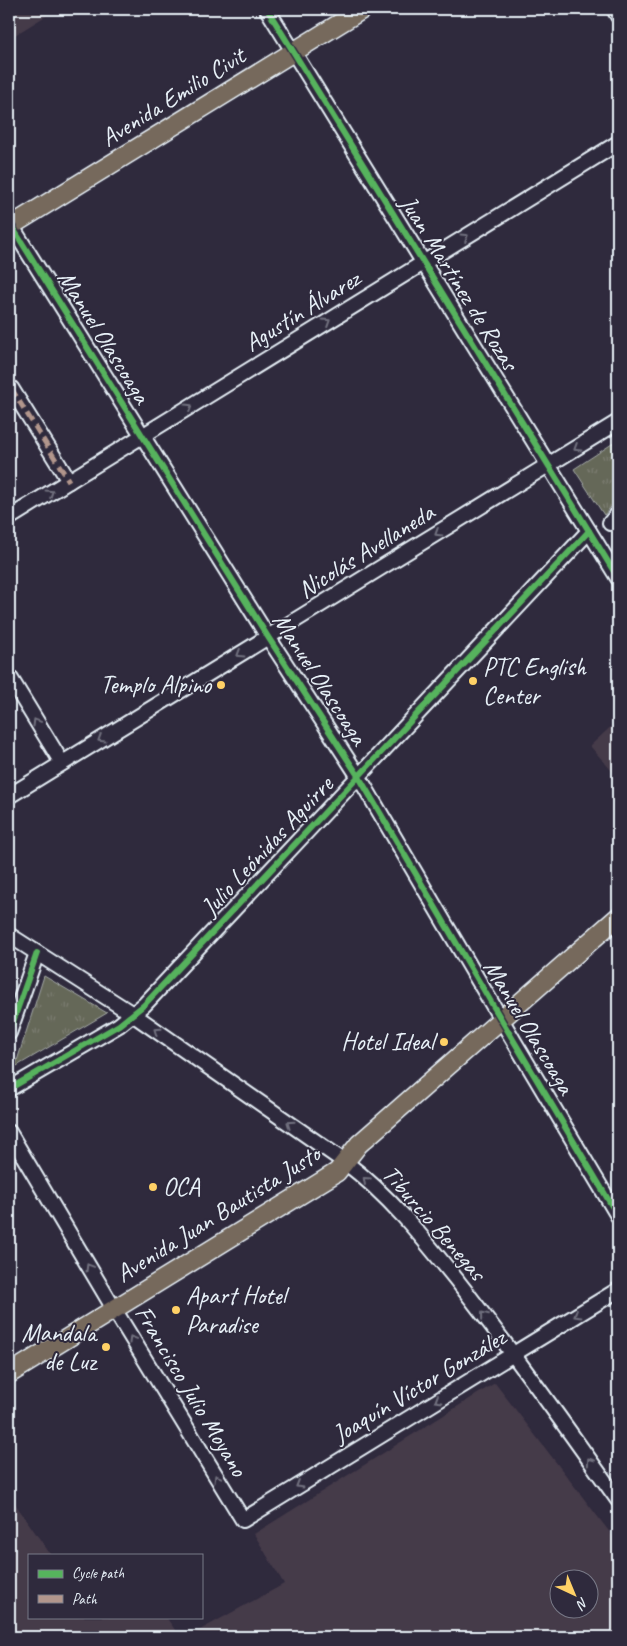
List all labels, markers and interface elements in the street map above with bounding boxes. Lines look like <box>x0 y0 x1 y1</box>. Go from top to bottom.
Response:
street label: Avenida Emilio Civit <box>95 38 253 154</box>
street label: Juan Martínez de Rozas <box>392 189 527 379</box>
one-way arrow <box>460 234 469 243</box>
street label: Agustín Álvarez <box>238 261 368 359</box>
street label: Manuel Olascoaga <box>50 264 159 411</box>
one-way arrow <box>322 319 331 329</box>
one-way arrow <box>183 404 192 414</box>
one-way arrow <box>573 441 582 451</box>
one-way arrow <box>45 489 54 499</box>
street label: Nicolás Avellaneda <box>292 495 442 606</box>
one-way arrow <box>435 526 444 536</box>
street label: Manuel Olascoaga <box>265 607 376 753</box>
one-way arrow <box>236 648 245 658</box>
place label: PTC English Center <box>483 651 587 712</box>
place label: Templo Alpino <box>100 669 212 701</box>
marker: PTC English Center <box>467 675 479 687</box>
marker: Templo Alpino <box>215 679 227 691</box>
one-way arrow <box>33 718 43 727</box>
one-way arrow <box>98 733 107 742</box>
street label: Julio Leónidas Aguirre <box>193 768 341 923</box>
street label: Manuel Olascoaga <box>476 954 583 1102</box>
place label: Hotel Ideal <box>341 1026 439 1058</box>
one-way arrow <box>153 1028 163 1037</box>
marker: Hotel Ideal <box>438 1036 450 1048</box>
one-way arrow <box>286 1121 296 1130</box>
street label: Avenida Juan Bautista Justo <box>110 1136 329 1290</box>
street label: Tiburcio Benegas <box>375 1159 495 1289</box>
place label: OCA <box>163 1171 200 1203</box>
one-way arrow <box>363 1176 372 1185</box>
marker: OCA <box>147 1181 159 1193</box>
one-way arrow <box>86 1264 96 1273</box>
place label: Apart Hotel Paradise <box>186 1280 291 1341</box>
street label: Francisco Julio Moyano <box>127 1300 255 1483</box>
marker: Apart Hotel Paradise <box>170 1304 182 1316</box>
one-way arrow <box>573 1309 582 1319</box>
one-way arrow <box>482 1312 490 1321</box>
place label: Mandala de Luz <box>21 1317 99 1378</box>
street label: Joaquín Víctor González <box>326 1321 513 1451</box>
one-way arrow <box>129 1336 139 1345</box>
marker: Mandala de Luz <box>100 1341 112 1353</box>
one-way arrow <box>434 1394 443 1404</box>
one-way arrow <box>587 1457 596 1466</box>
one-way arrow <box>214 1474 224 1483</box>
one-way arrow <box>296 1478 305 1488</box>
legend <box>28 1554 202 1618</box>
text: Cycle path <box>72 1564 124 1583</box>
north arrow <box>550 1568 600 1618</box>
text: Path <box>72 1590 98 1609</box>
text: N <box>572 1594 592 1614</box>

